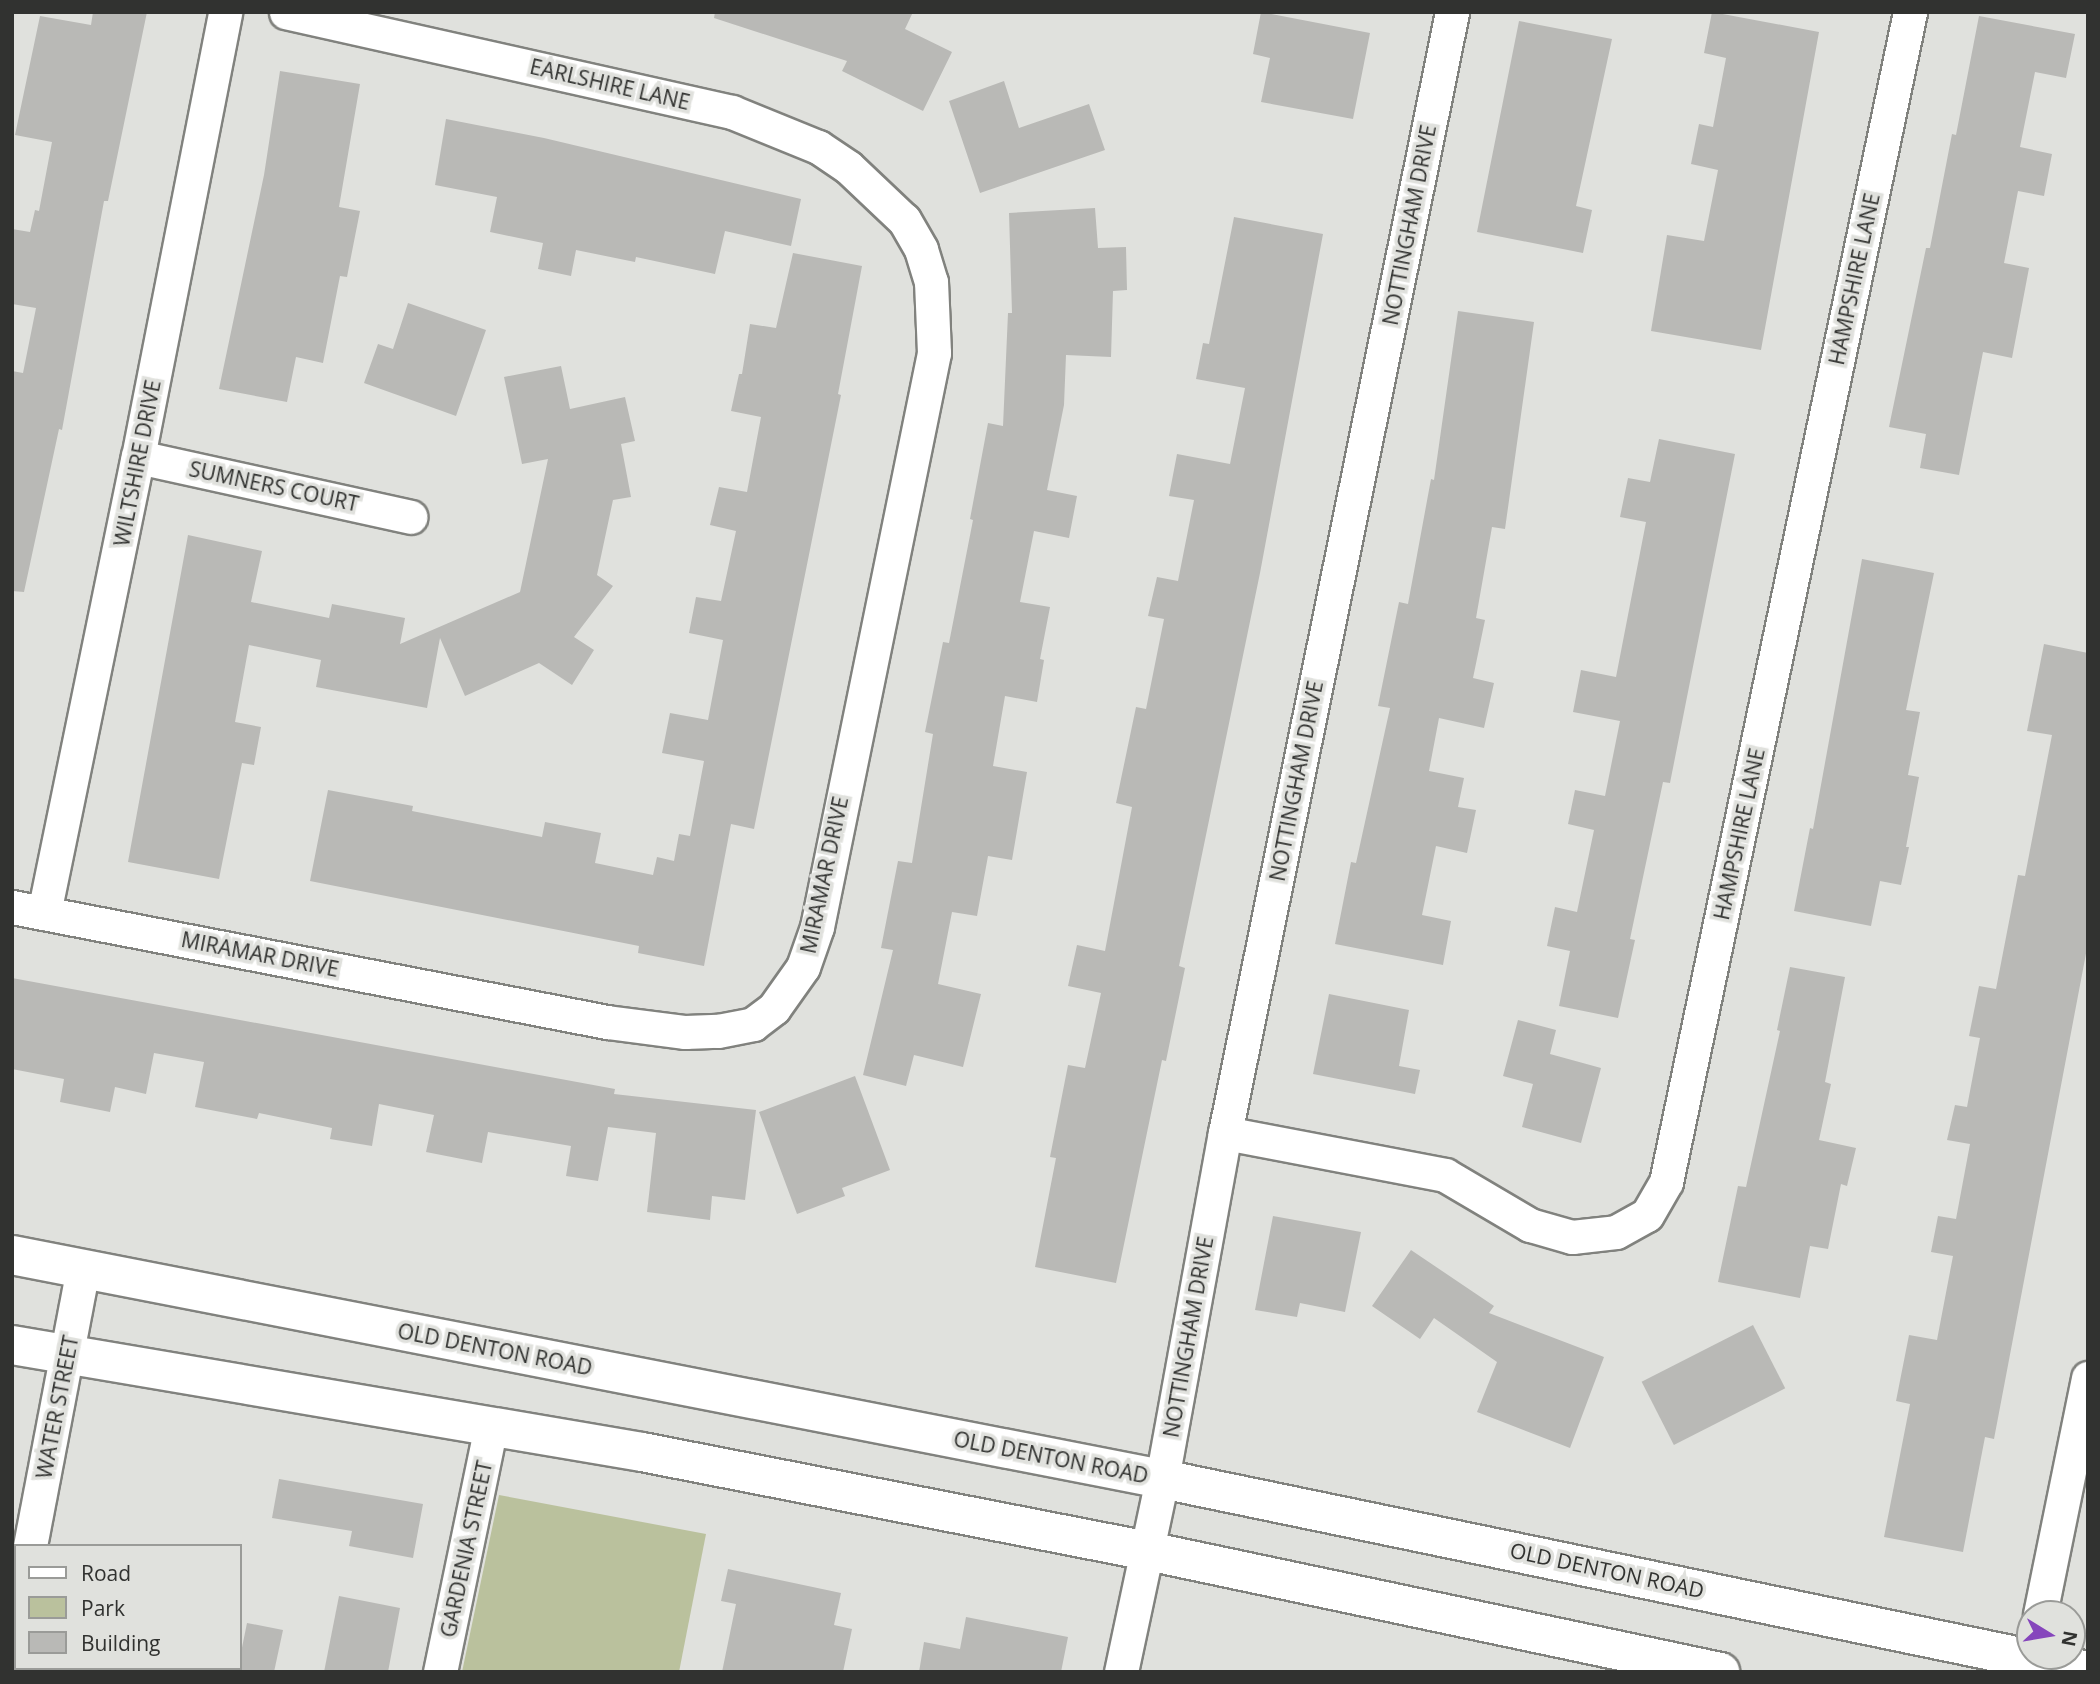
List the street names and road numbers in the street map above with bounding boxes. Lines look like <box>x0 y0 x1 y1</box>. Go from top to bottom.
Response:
street label: EARLSHIRE LANE <box>527 53 693 115</box>
street label: NOTTINGHAM DRIVE <box>1377 123 1441 327</box>
street label: HAMPSHIRE LANE <box>1823 191 1885 367</box>
street label: WILTSHIRE DRIVE <box>109 378 165 548</box>
street label: SUMNERS COURT <box>187 456 361 516</box>
street label: NOTTINGHAM DRIVE <box>1264 679 1328 883</box>
street label: HAMPSHIRE LANE <box>1708 746 1770 922</box>
street label: MIRAMAR DRIVE <box>795 794 853 956</box>
street label: MIRAMAR DRIVE <box>179 926 341 982</box>
street label: NOTTINGHAM DRIVE <box>1158 1235 1218 1439</box>
street label: OLD DENTON ROAD <box>396 1318 594 1380</box>
street label: WATER STREET <box>31 1333 83 1481</box>
street label: OLD DENTON ROAD <box>952 1426 1150 1488</box>
street label: GARDENIA STREET <box>435 1458 497 1640</box>
street label: OLD DENTON ROAD <box>1508 1537 1706 1603</box>

